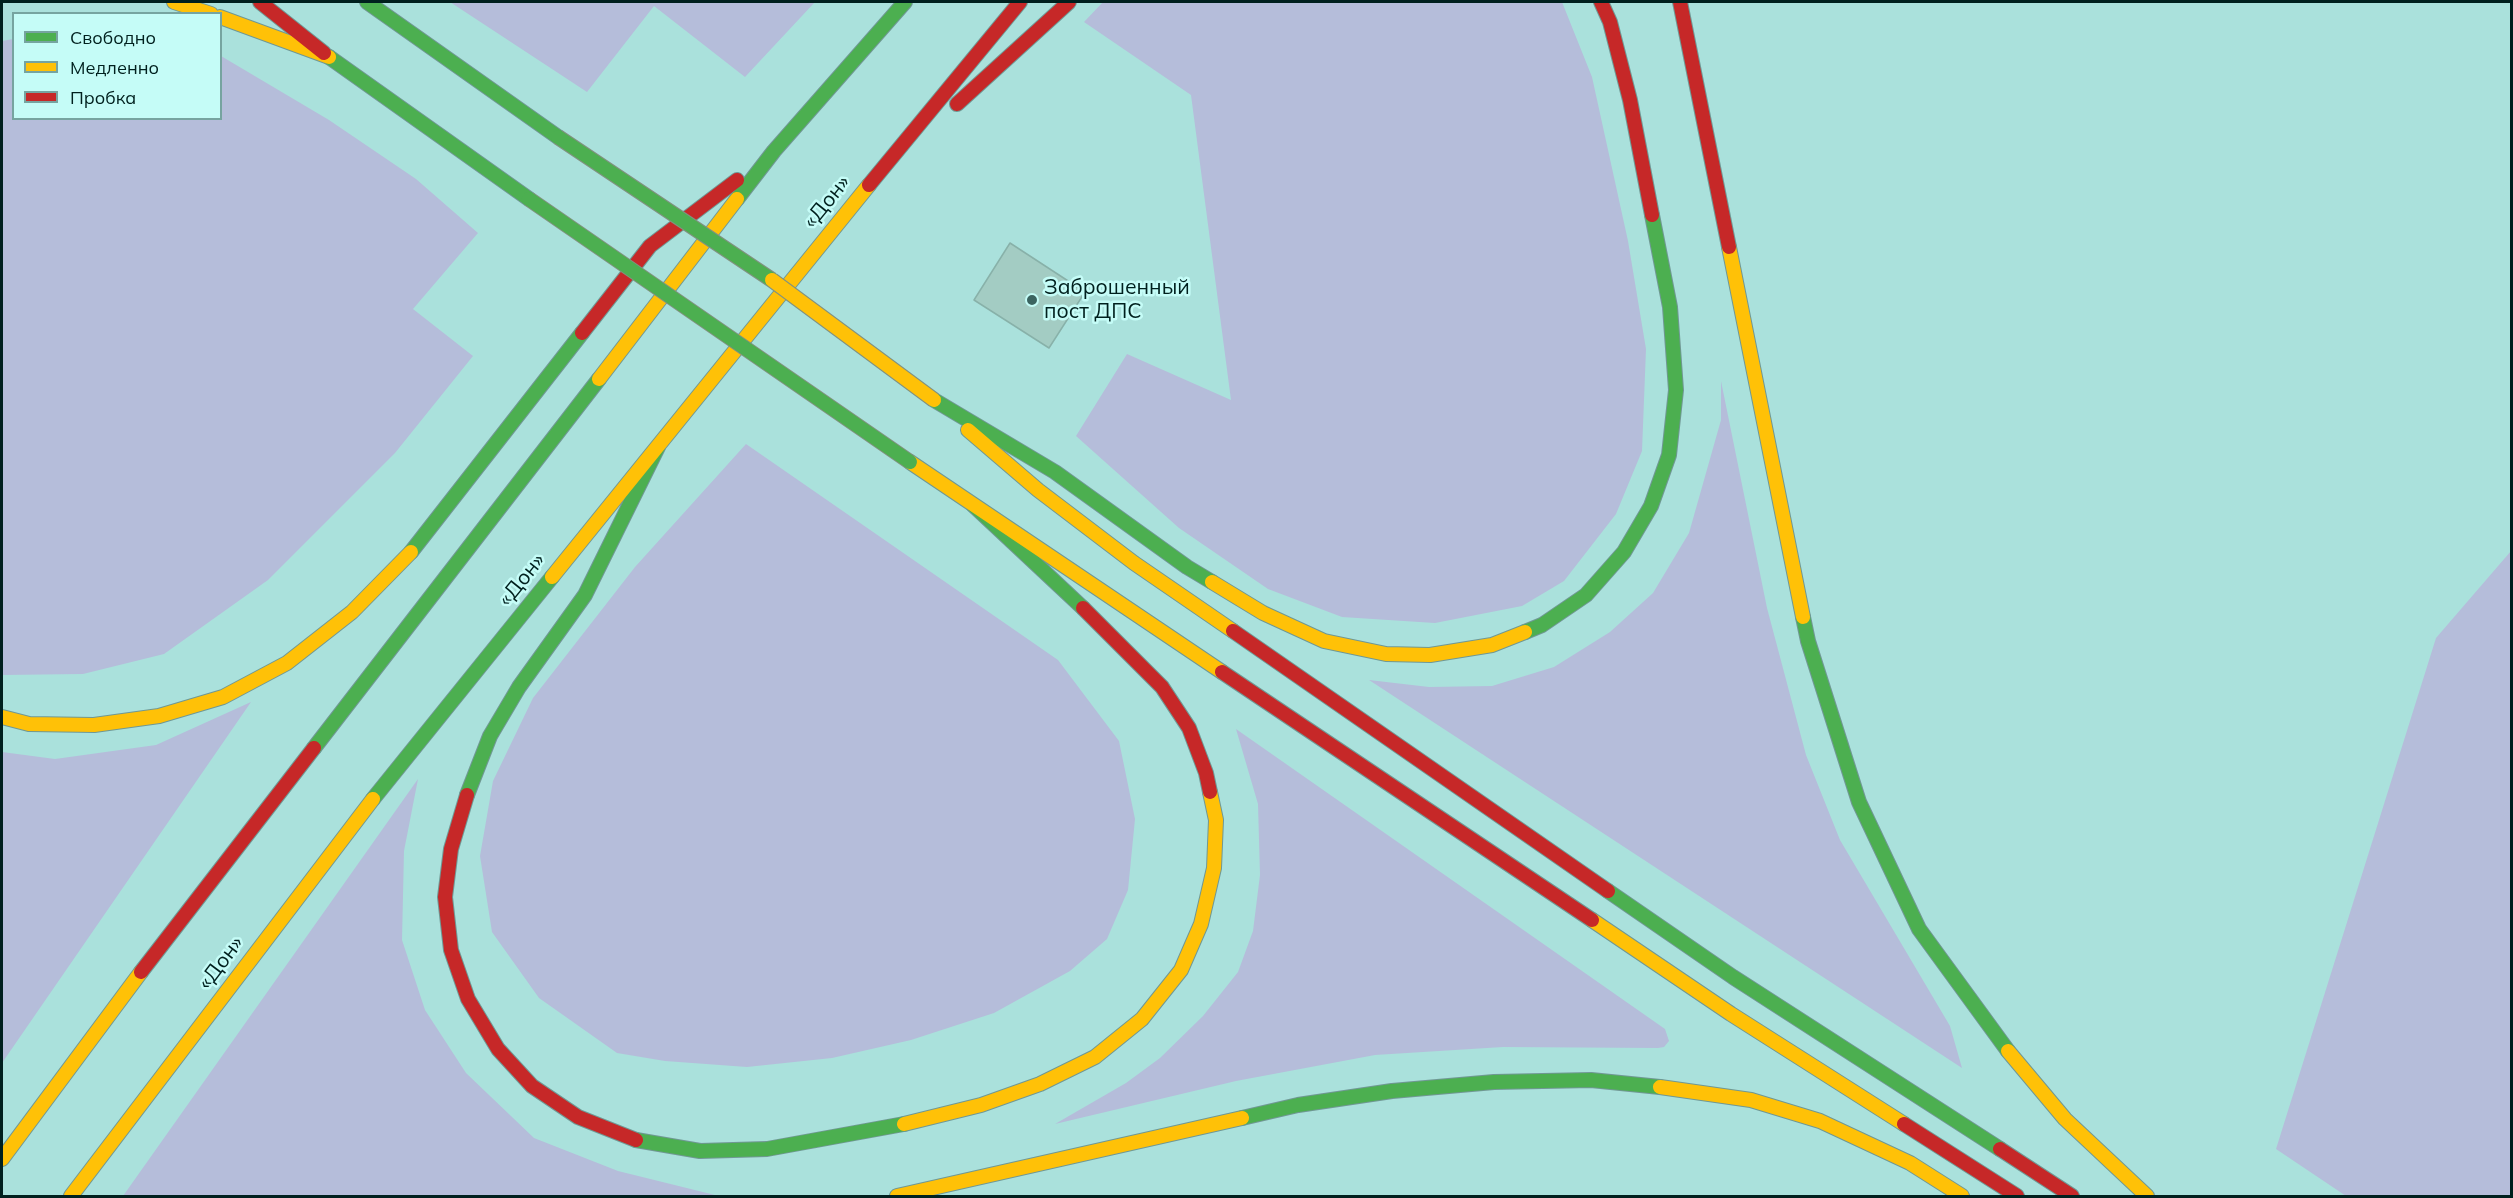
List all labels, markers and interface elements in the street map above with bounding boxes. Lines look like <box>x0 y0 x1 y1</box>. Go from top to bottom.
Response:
legend <box>12 12 222 120</box>
text: Свободно <box>70 26 156 49</box>
text: Медленно <box>70 56 159 79</box>
text: Пробка <box>70 86 136 109</box>
street label: «Дон» <box>798 171 856 233</box>
place label: Заброшенный пост ДПС <box>1044 275 1190 325</box>
marker: Заброшенный пост ДПС <box>1025 293 1039 307</box>
street label: «Дон» <box>493 549 551 611</box>
street label: «Дон» <box>193 931 249 995</box>

